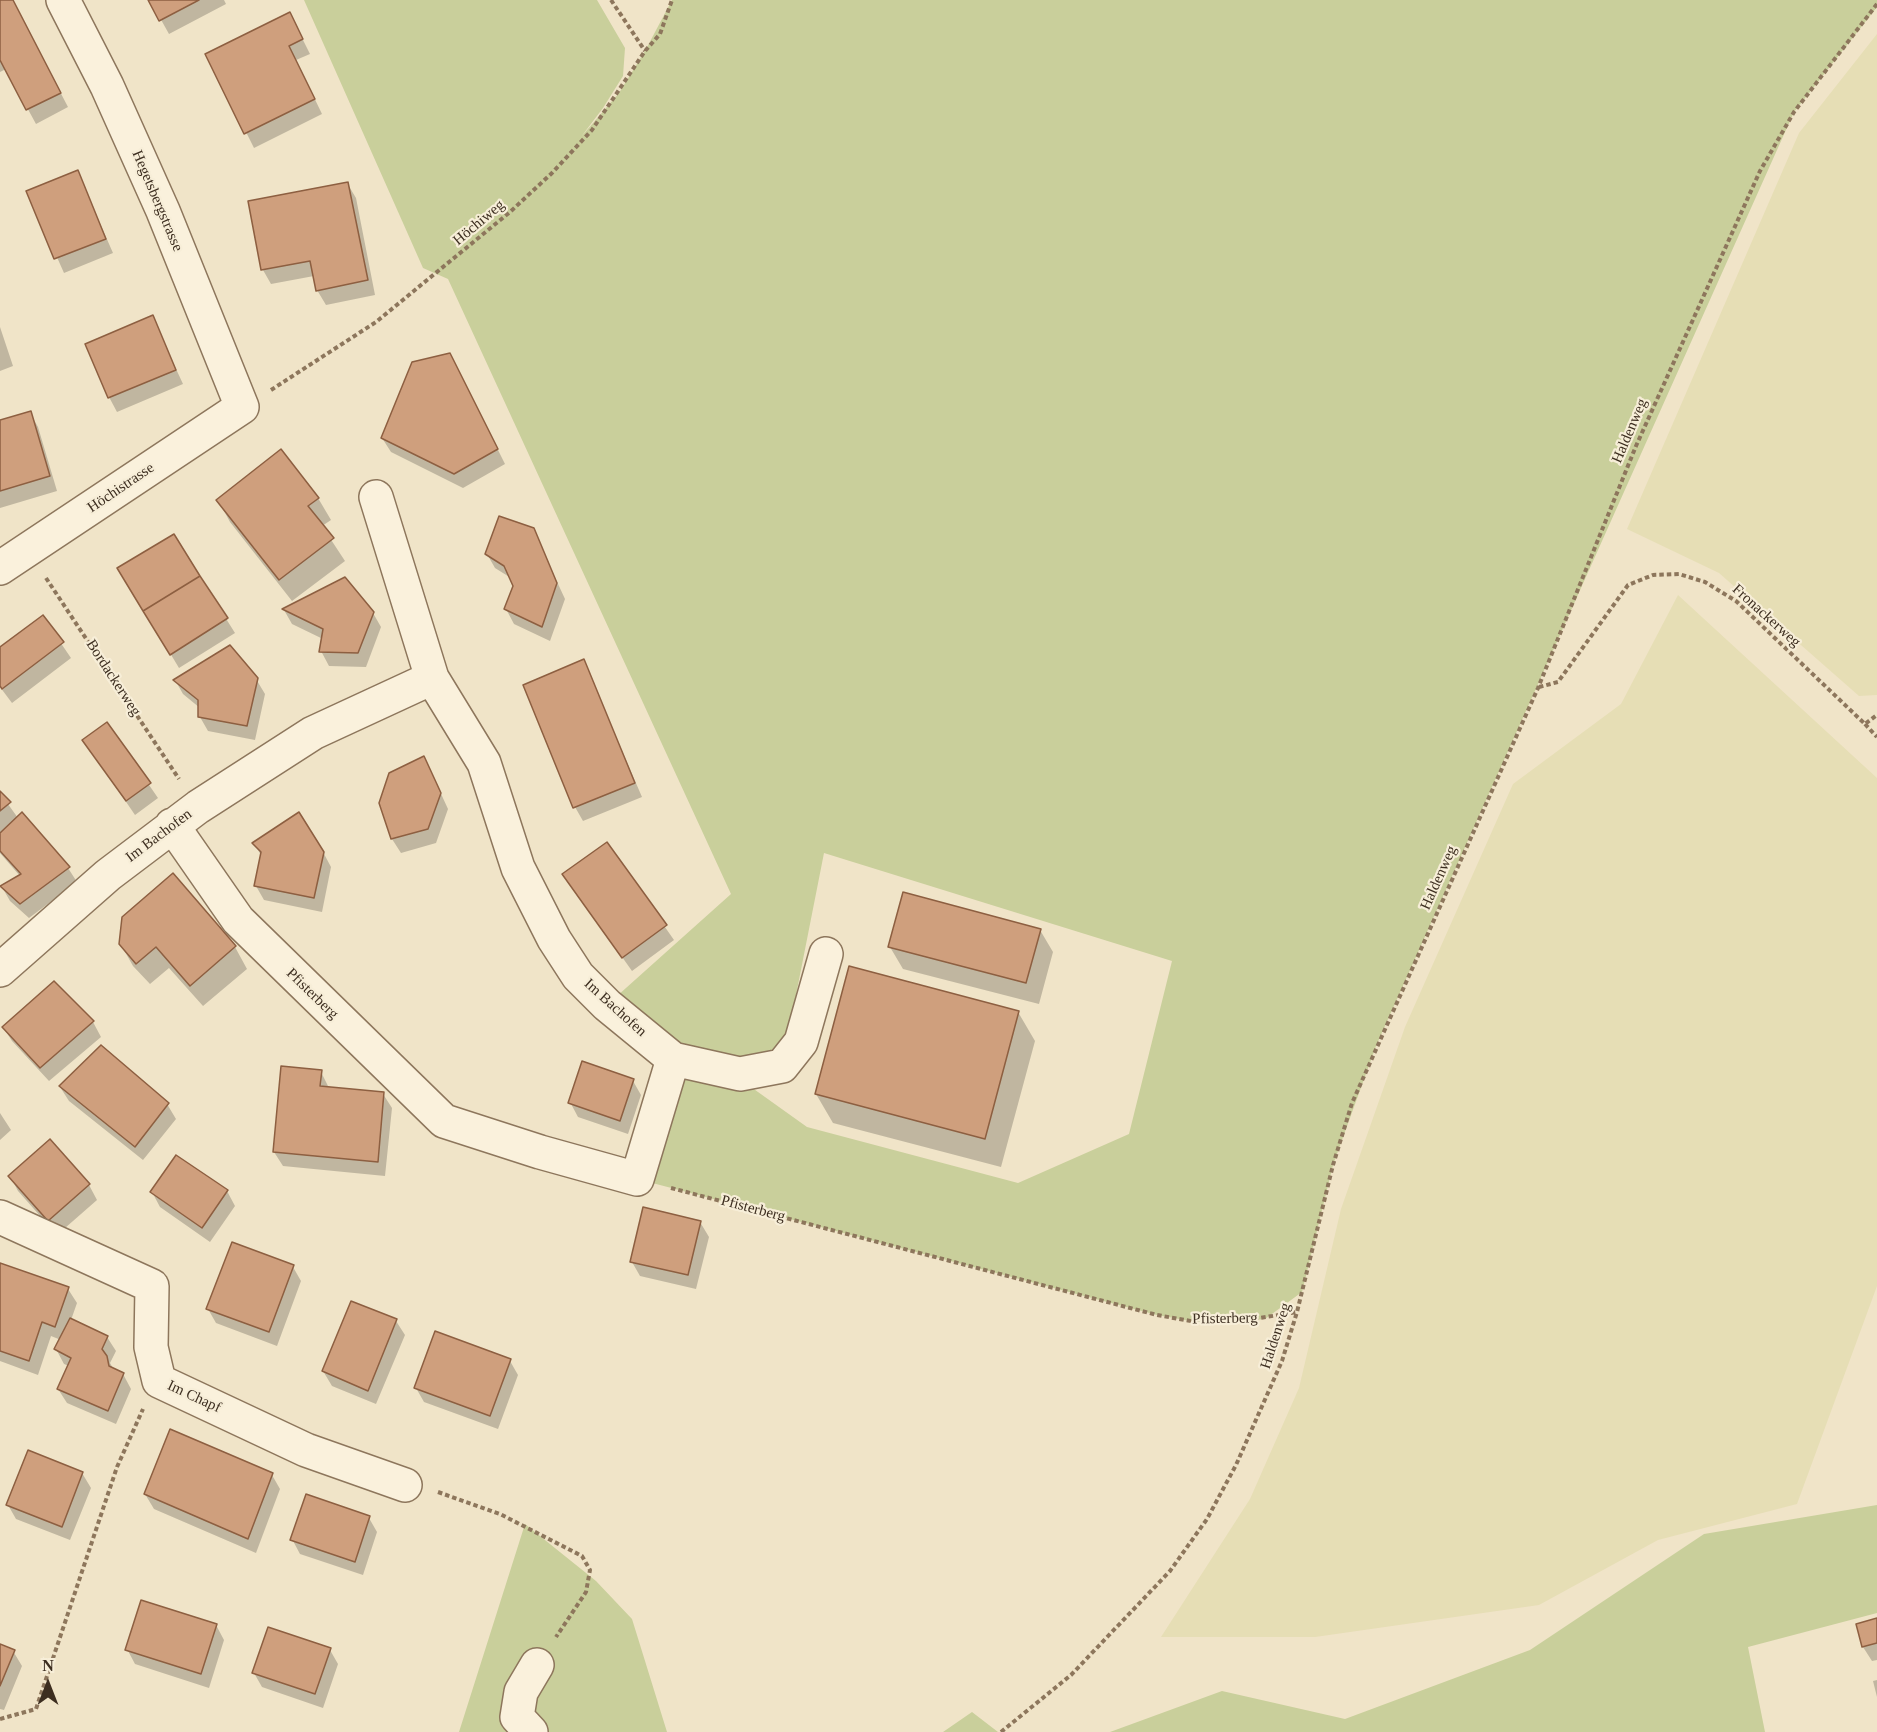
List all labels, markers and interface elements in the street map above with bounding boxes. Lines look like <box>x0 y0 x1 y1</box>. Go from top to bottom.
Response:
street label: Hegetsbergstrasse <box>128 148 186 254</box>
street label: Höchiweg <box>450 196 508 250</box>
street label: Haldenweg <box>1608 396 1652 466</box>
street label: Höchistrasse <box>84 459 158 517</box>
street label: Fronackerweg <box>1728 581 1804 651</box>
street label: Bordackerweg <box>82 636 144 720</box>
street label: Im Bachofen <box>122 805 196 867</box>
street label: Haldenweg <box>1417 843 1461 913</box>
street label: Pfisterberg <box>282 965 342 1023</box>
street label: Im Bachofen <box>580 975 650 1041</box>
street label: Pfisterberg <box>719 1192 787 1226</box>
street label: Haldenweg <box>1257 1301 1295 1371</box>
street label: Pfisterberg <box>1192 1309 1258 1329</box>
street label: Im Chapf <box>164 1377 224 1417</box>
north arrow <box>18 1654 78 1714</box>
text: N <box>42 1657 54 1674</box>

